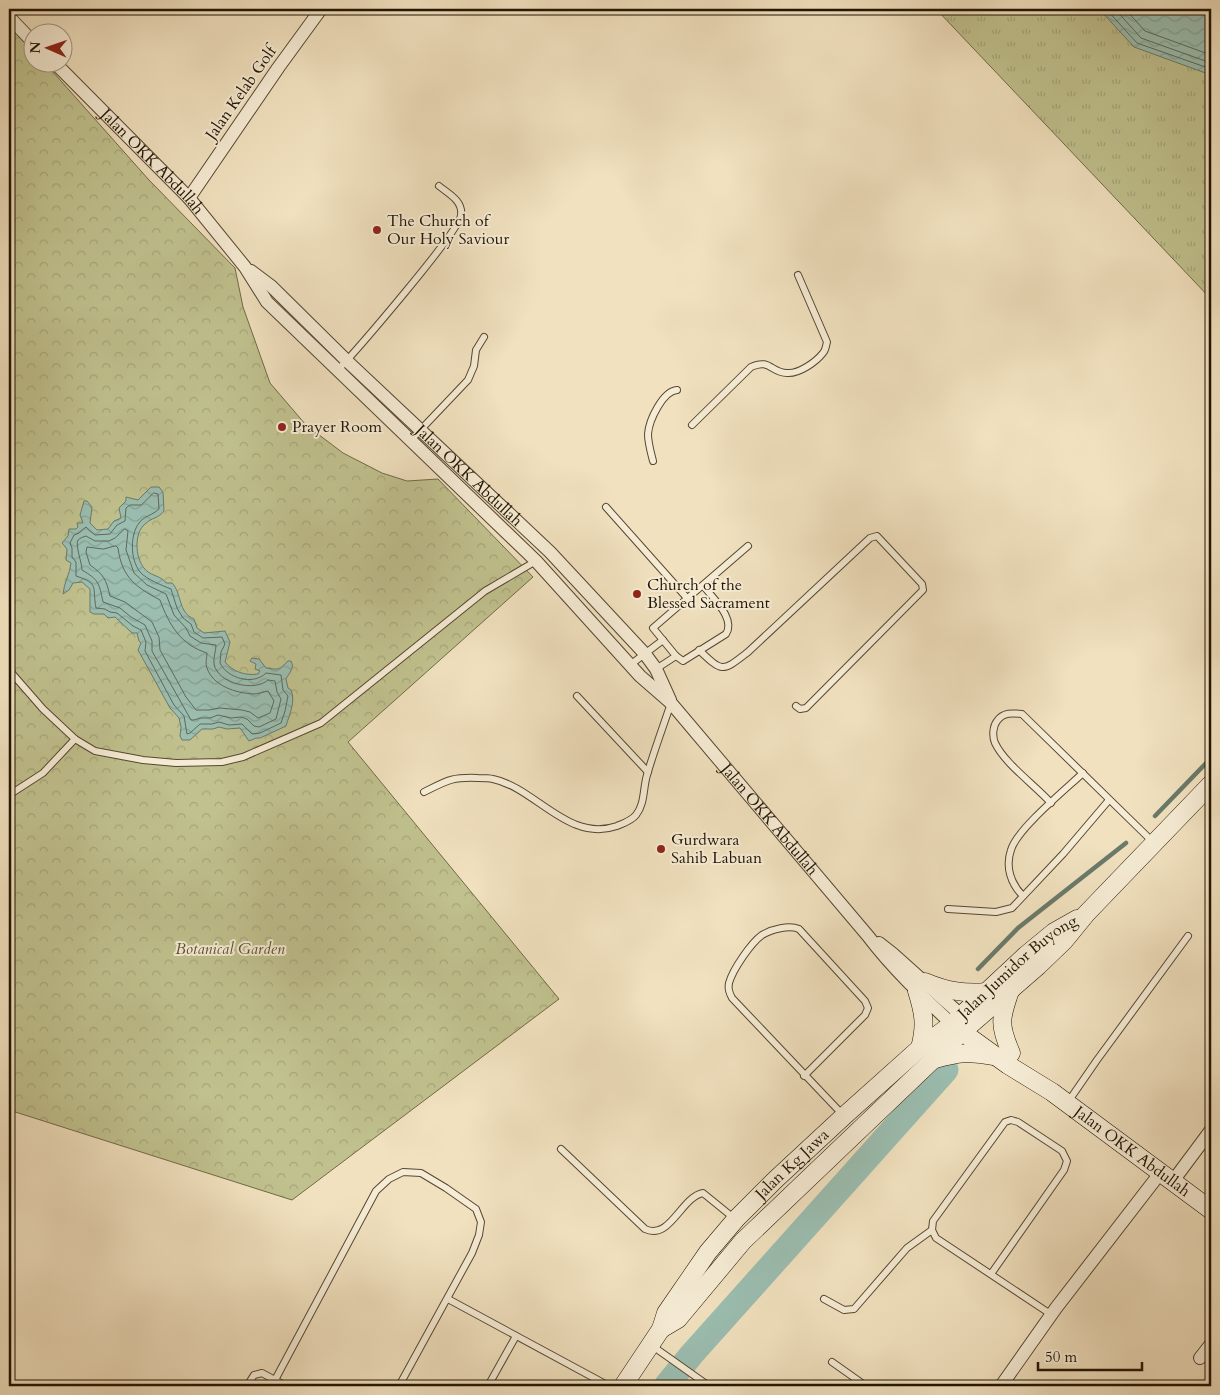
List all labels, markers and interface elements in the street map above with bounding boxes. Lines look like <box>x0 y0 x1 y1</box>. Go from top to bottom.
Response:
north arrow <box>22 22 72 72</box>
street label: Jalan Kelab Golf <box>199 39 283 146</box>
text: N <box>26 41 45 54</box>
street label: Jalan OKK Abdullah <box>94 103 209 219</box>
place label: The Church of Our Holy Saviour <box>387 210 510 250</box>
marker: The Church of Our Holy Saviour <box>371 224 383 236</box>
place label: Prayer Room <box>292 416 382 438</box>
street label: Jalan OKK Abdullah <box>409 418 527 532</box>
marker: Prayer Room <box>276 421 288 433</box>
place label: Church of the Blessed Sacrament <box>647 574 770 614</box>
marker: Church of the Blessed Sacrament <box>631 588 643 600</box>
street label: Jalan OKK Abdullah <box>715 758 823 880</box>
place label: Gurdwara Sahib Labuan <box>671 829 762 869</box>
marker: Gurdwara Sahib Labuan <box>655 843 667 855</box>
street label: Jalan Jumidor Buyong <box>952 910 1081 1026</box>
park label: Botanical Garden <box>175 938 285 960</box>
street label: Jalan OKK Abdullah <box>1068 1100 1195 1202</box>
street label: Jalan Kg Jawa <box>749 1124 834 1206</box>
scale bar <box>1038 1340 1141 1372</box>
text: 50 m <box>1045 1347 1077 1367</box>

